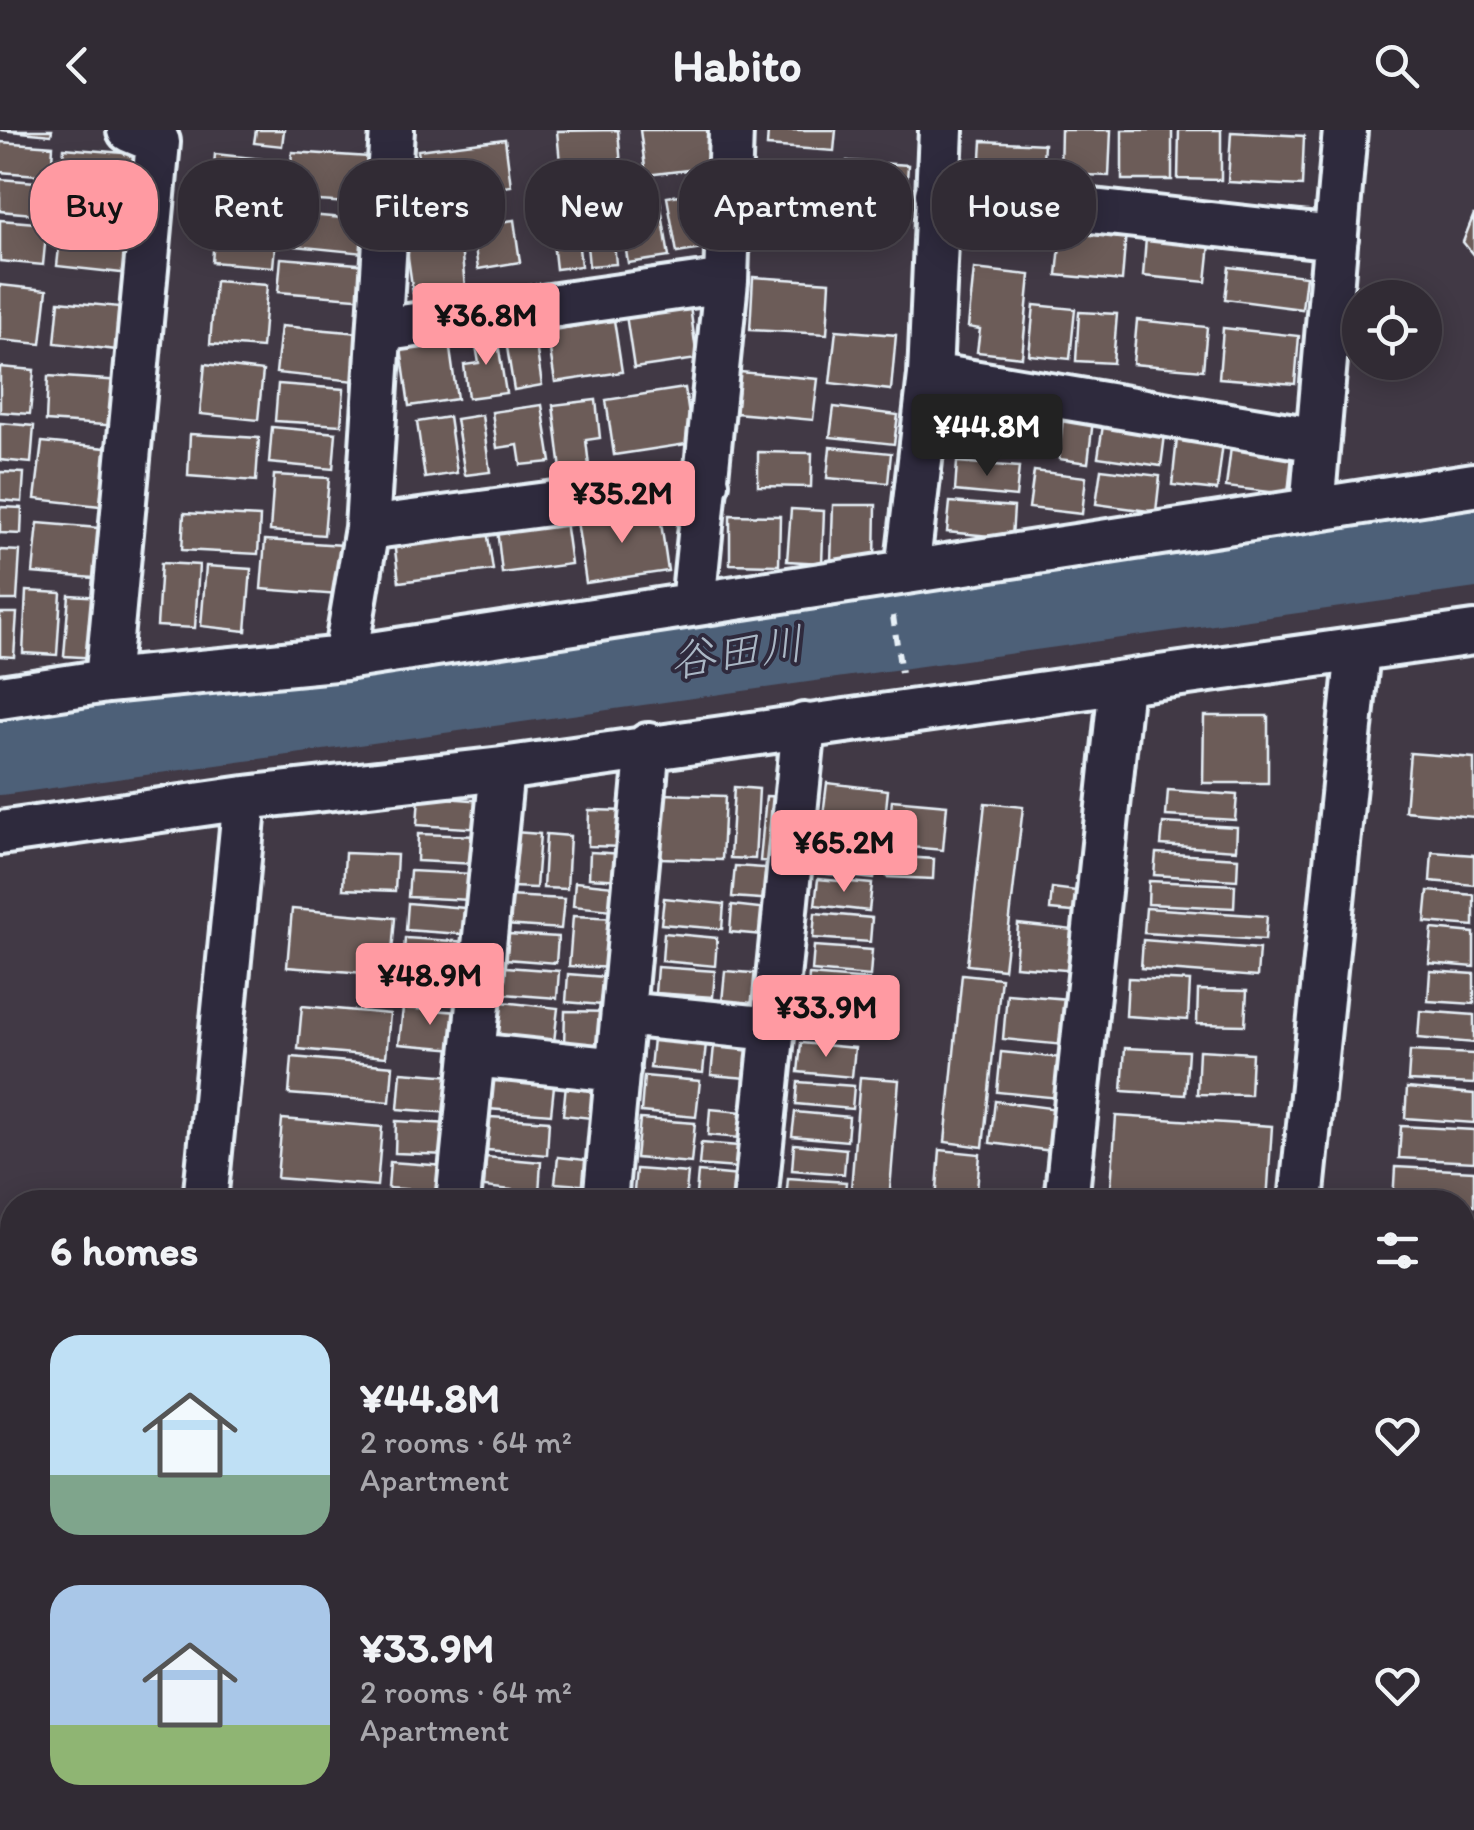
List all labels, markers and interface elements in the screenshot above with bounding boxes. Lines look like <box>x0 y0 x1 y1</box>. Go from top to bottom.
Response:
icon: back <box>50 38 105 93</box>
text: Habito <box>672 38 802 92</box>
icon: search <box>1369 38 1424 93</box>
chip: Buy <box>30 160 158 250</box>
chip: Rent <box>178 160 319 250</box>
chip: Filters <box>339 160 505 250</box>
chip: New <box>525 160 659 250</box>
chip: Apartment <box>679 160 912 250</box>
chip: House <box>932 160 1096 250</box>
map controls <box>1342 280 1442 380</box>
button: locate <box>1342 280 1442 380</box>
pin: ¥36.8M <box>405 283 567 368</box>
text: ¥36.8M <box>435 296 537 334</box>
pin: ¥44.8M <box>906 394 1068 479</box>
text: ¥44.8M <box>934 407 1040 445</box>
pin: ¥35.2M <box>541 461 703 546</box>
text: ¥35.2M <box>571 474 673 512</box>
water label: 谷田川 <box>666 615 808 687</box>
pin: ¥65.2M <box>763 810 925 895</box>
text: ¥65.2M <box>793 823 895 861</box>
pin: ¥48.9M <box>349 943 511 1028</box>
text: ¥48.9M <box>378 956 482 994</box>
pin: ¥33.9M <box>745 975 907 1060</box>
text: ¥33.9M <box>775 988 877 1026</box>
icon: filters <box>1370 1223 1425 1278</box>
text: 6 homes <box>50 1225 198 1276</box>
text: ¥44.8M <box>360 1372 500 1423</box>
icon: home <box>130 1375 250 1495</box>
icon: heart <box>1370 1408 1425 1463</box>
text: 2 rooms · 64 m² <box>360 1423 572 1461</box>
text: Apartment <box>360 1461 509 1499</box>
text: ¥33.9M <box>360 1622 495 1673</box>
icon: home <box>130 1625 250 1745</box>
icon: heart <box>1370 1658 1425 1713</box>
text: 2 rooms · 64 m² <box>360 1673 572 1711</box>
text: Apartment <box>360 1711 509 1749</box>

